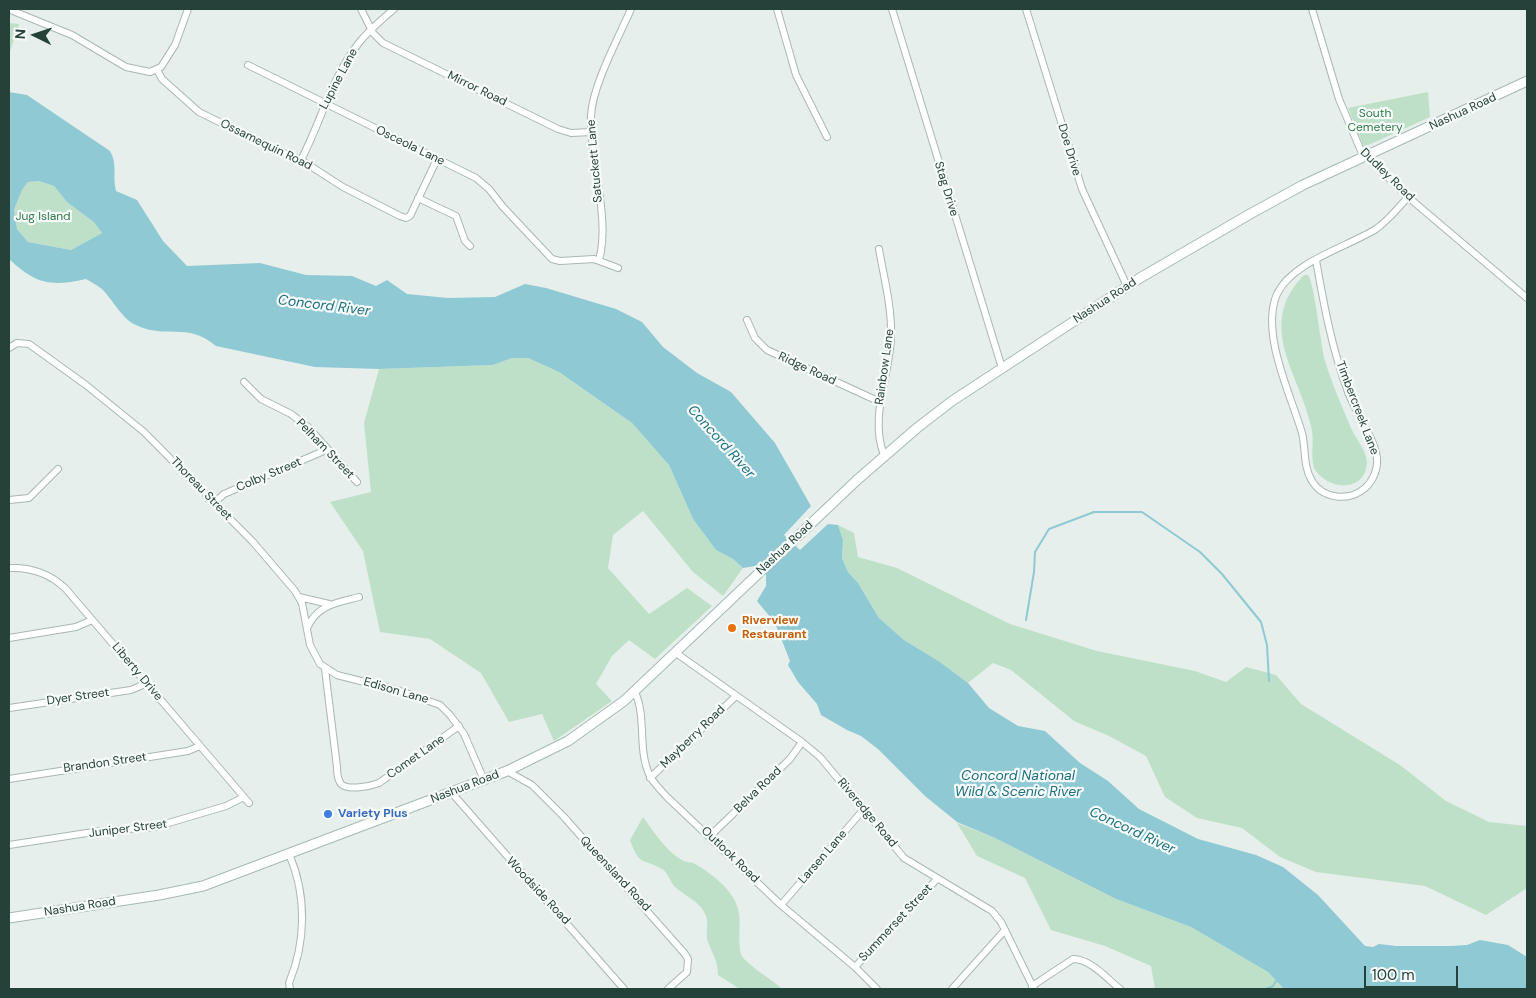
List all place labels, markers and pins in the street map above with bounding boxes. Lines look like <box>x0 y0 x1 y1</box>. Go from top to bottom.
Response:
place label: Riverview Restaurant <box>742 614 807 642</box>
marker: Riverview Restaurant <box>726 622 738 634</box>
place label: Variety Plus <box>338 807 408 821</box>
marker: Variety Plus <box>322 808 334 820</box>

